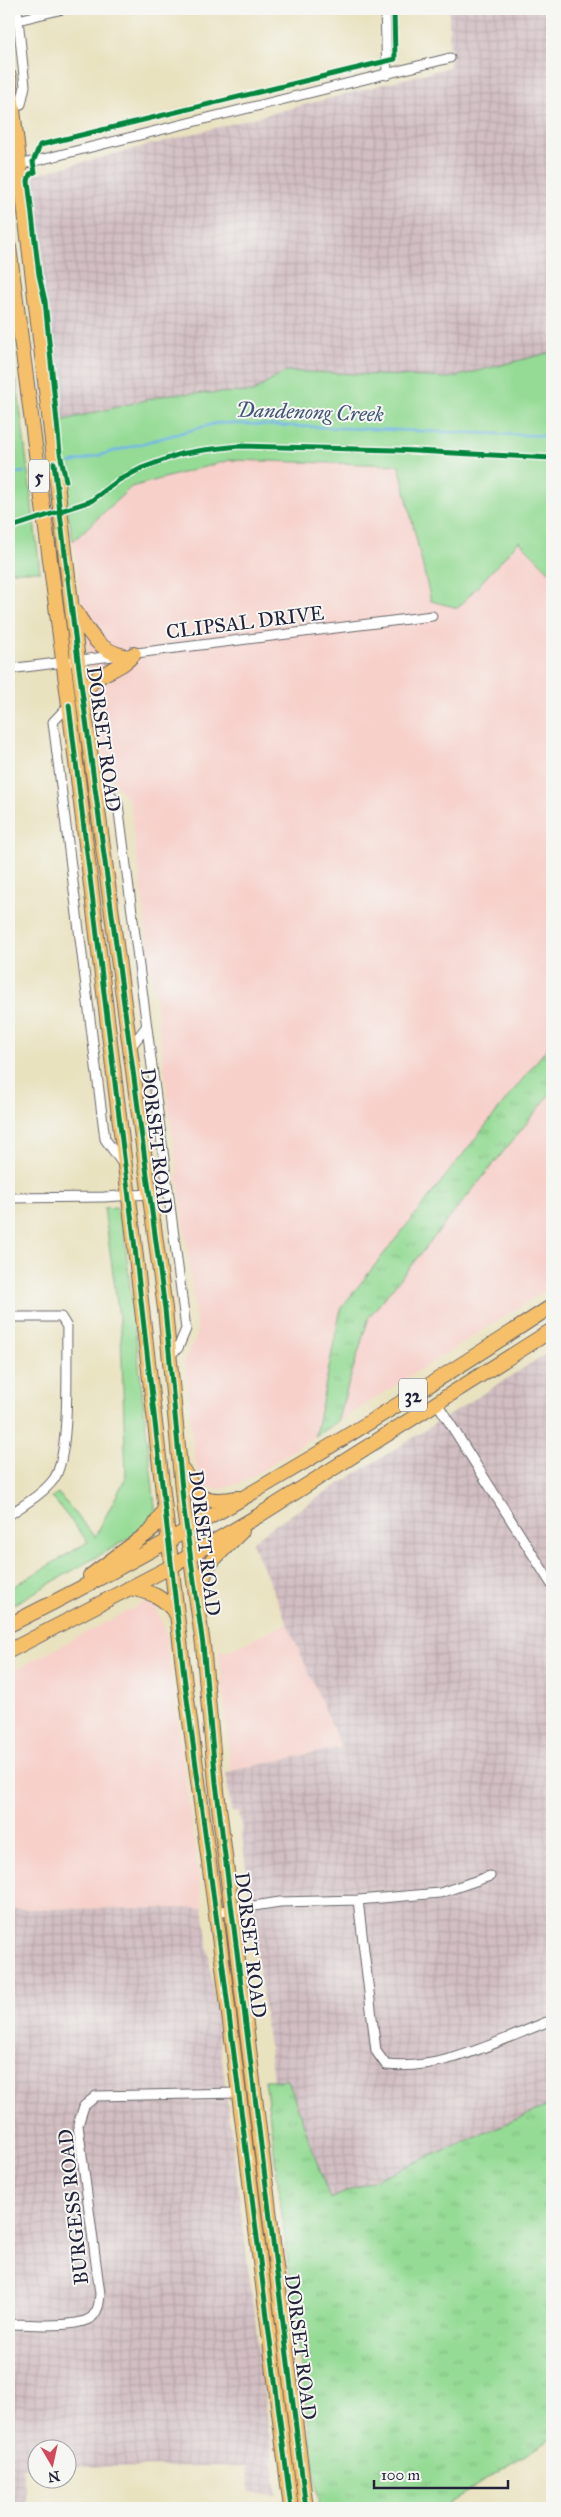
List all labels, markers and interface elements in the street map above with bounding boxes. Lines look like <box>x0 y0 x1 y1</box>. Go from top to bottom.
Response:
water label: Dandenong Creek <box>236 396 385 428</box>
road number: 5 <box>29 460 49 492</box>
street label: CLIPSAL DRIVE <box>165 600 325 644</box>
street label: DORSET ROAD <box>82 665 126 813</box>
street label: DORSET ROAD <box>136 1067 178 1215</box>
road number: 32 <box>399 1378 427 1412</box>
street label: DORSET ROAD <box>184 1469 226 1617</box>
street label: DORSET ROAD <box>230 1871 272 2019</box>
street label: BURGESS ROAD <box>53 2128 93 2286</box>
street label: DORSET ROAD <box>280 2273 322 2421</box>
north arrow <box>28 2440 78 2490</box>
scale bar <box>374 2457 507 2489</box>
text: 100 m <box>381 2466 421 2484</box>
text: N <box>47 2467 61 2486</box>

